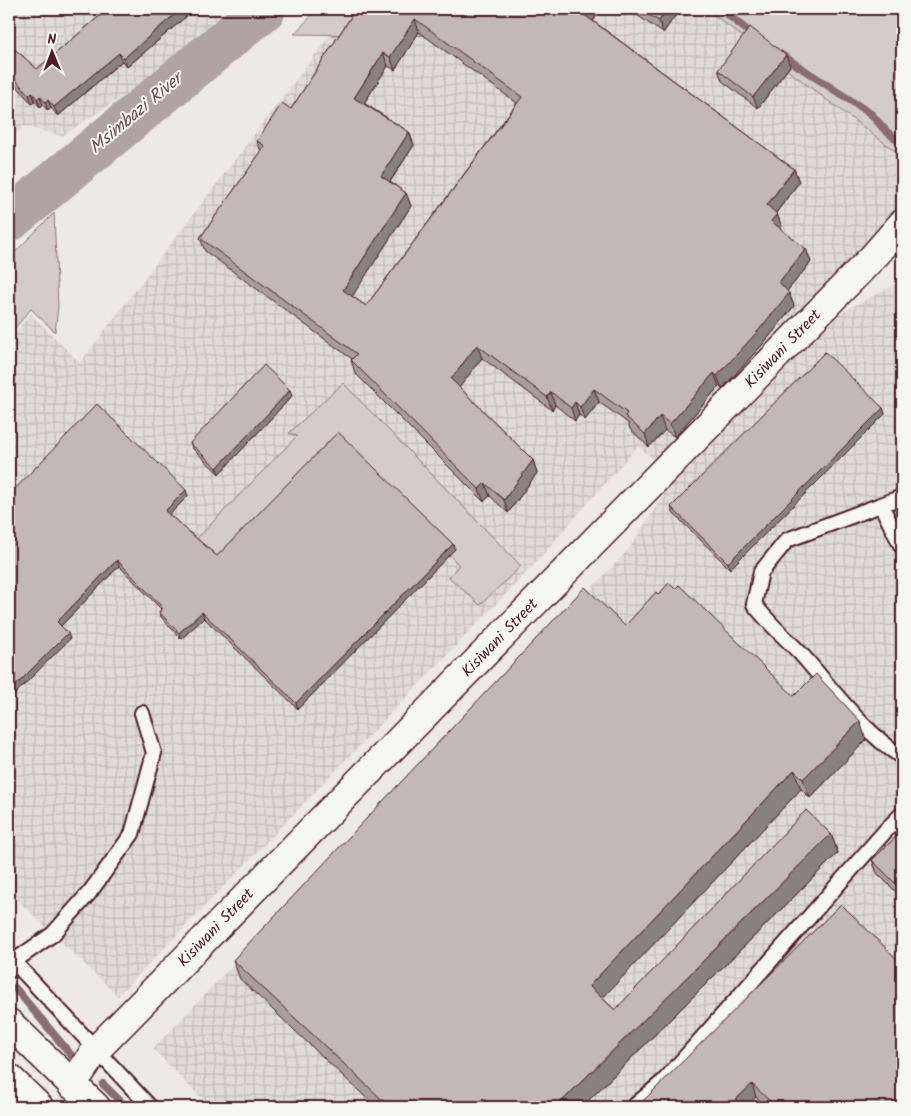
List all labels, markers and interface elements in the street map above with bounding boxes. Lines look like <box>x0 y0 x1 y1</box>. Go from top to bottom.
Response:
north arrow <box>28 28 78 78</box>
text: N <box>47 29 57 51</box>
water label: Msimbazi River <box>83 64 192 162</box>
street label: Kisiwani Street <box>739 303 828 394</box>
street label: Kisiwani Street <box>456 592 545 683</box>
street label: Kisiwani Street <box>172 882 261 973</box>

